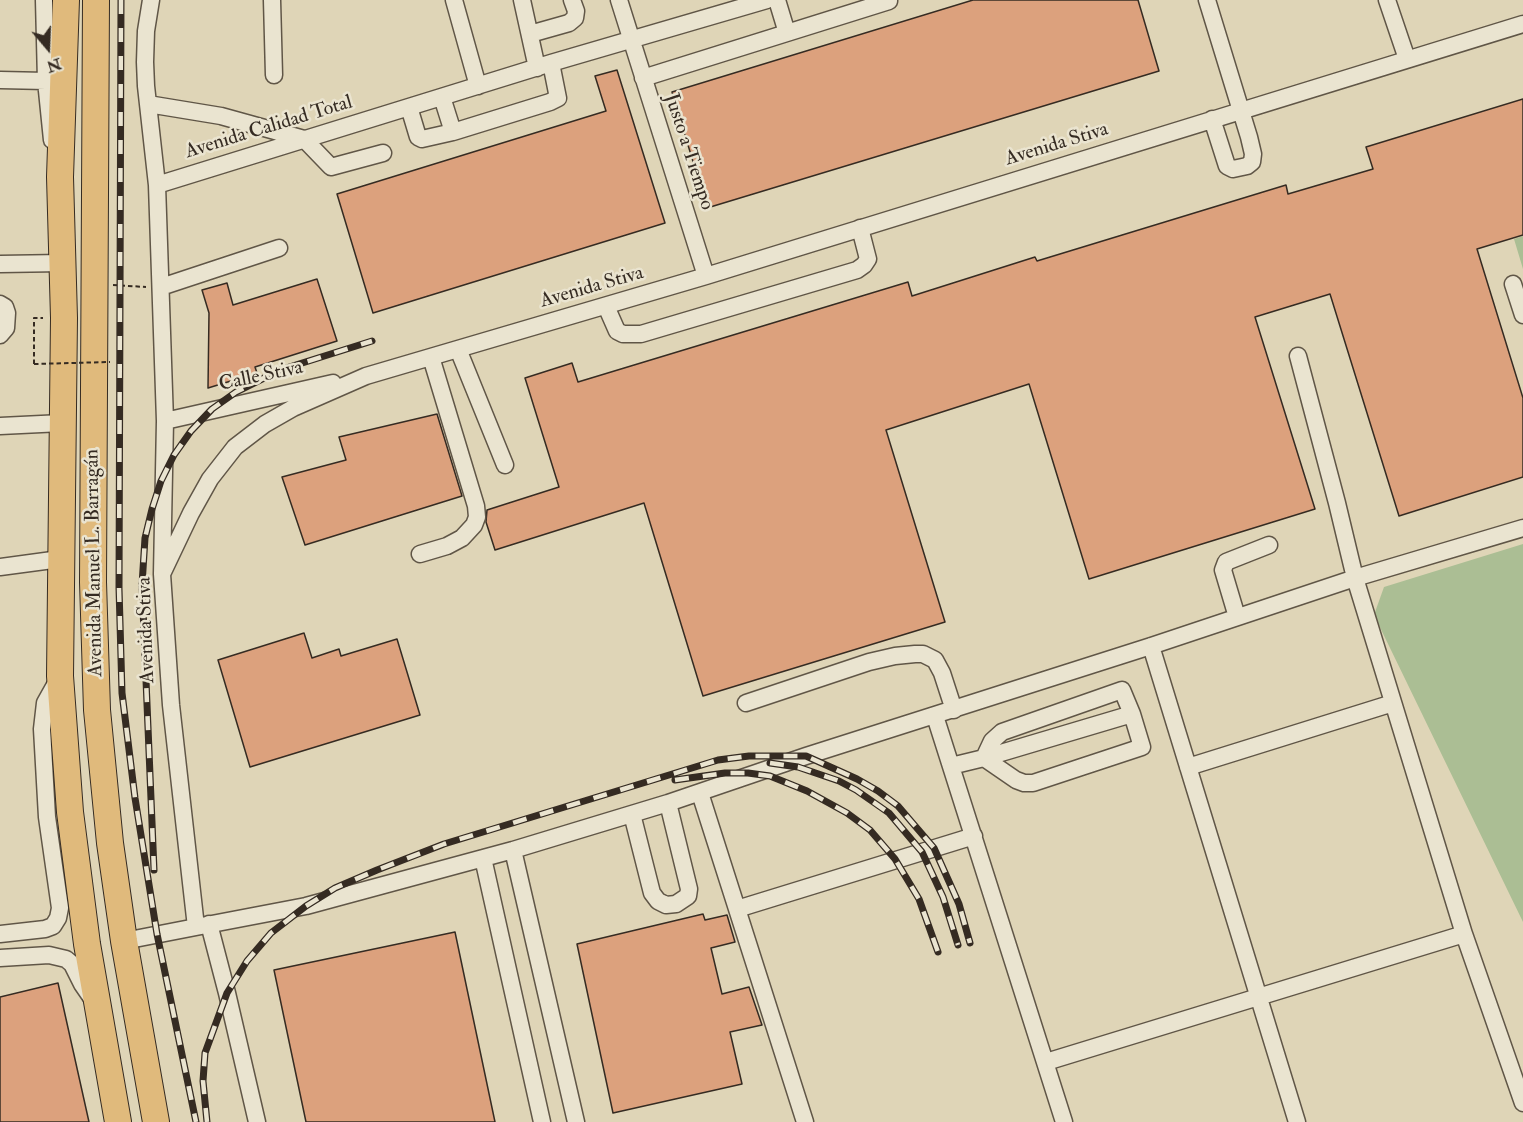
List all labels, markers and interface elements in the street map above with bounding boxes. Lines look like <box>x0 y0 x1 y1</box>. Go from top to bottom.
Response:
north arrow <box>18 18 78 78</box>
text: N <box>44 53 64 77</box>
street label: Avenida Calidad Total <box>182 91 356 165</box>
street label: Justo a Tiempo <box>658 91 718 213</box>
street label: Avenida Stiva <box>1003 118 1111 172</box>
street label: Avenida Stiva <box>538 262 646 314</box>
street label: Calle Stiva <box>217 356 305 398</box>
street label: Avenida Manuel L. Barragán <box>81 449 109 677</box>
street label: Avenida Stiva <box>133 576 161 684</box>

